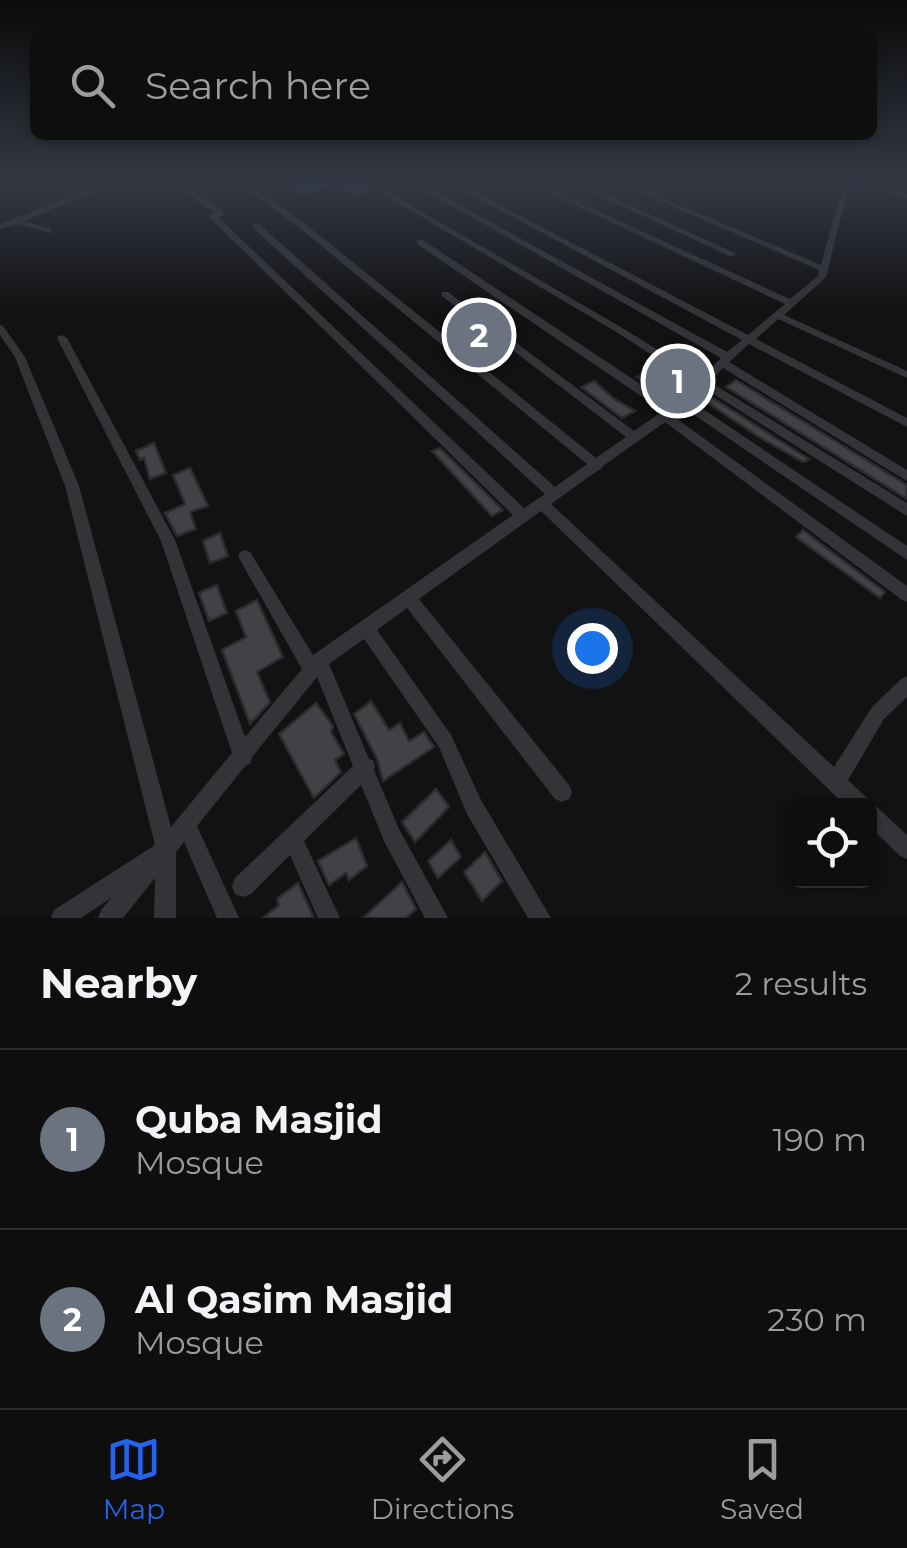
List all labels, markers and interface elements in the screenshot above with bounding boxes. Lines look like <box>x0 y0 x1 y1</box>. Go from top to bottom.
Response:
search box <box>30 30 877 140</box>
icon: search <box>65 58 120 113</box>
text: Search here <box>145 62 371 109</box>
pin: 2 <box>446 298 512 372</box>
pin: 1 <box>646 344 710 418</box>
your location <box>567 623 618 674</box>
map controls <box>787 798 877 888</box>
button: locate <box>787 798 877 888</box>
text: Nearby <box>40 957 197 1009</box>
text: 2 results <box>735 964 867 1003</box>
text: Quba Masjid <box>135 1096 383 1143</box>
text: 1 <box>66 1120 79 1159</box>
text: 190 m <box>772 1120 867 1159</box>
text: Mosque <box>135 1143 264 1182</box>
text: Al Qasim Masjid <box>135 1276 453 1323</box>
text: 2 <box>63 1300 82 1339</box>
text: 230 m <box>767 1300 867 1339</box>
text: Mosque <box>135 1323 264 1362</box>
tab: Map <box>103 1432 165 1526</box>
tab: Directions <box>371 1432 514 1526</box>
tab: Saved <box>720 1432 804 1526</box>

